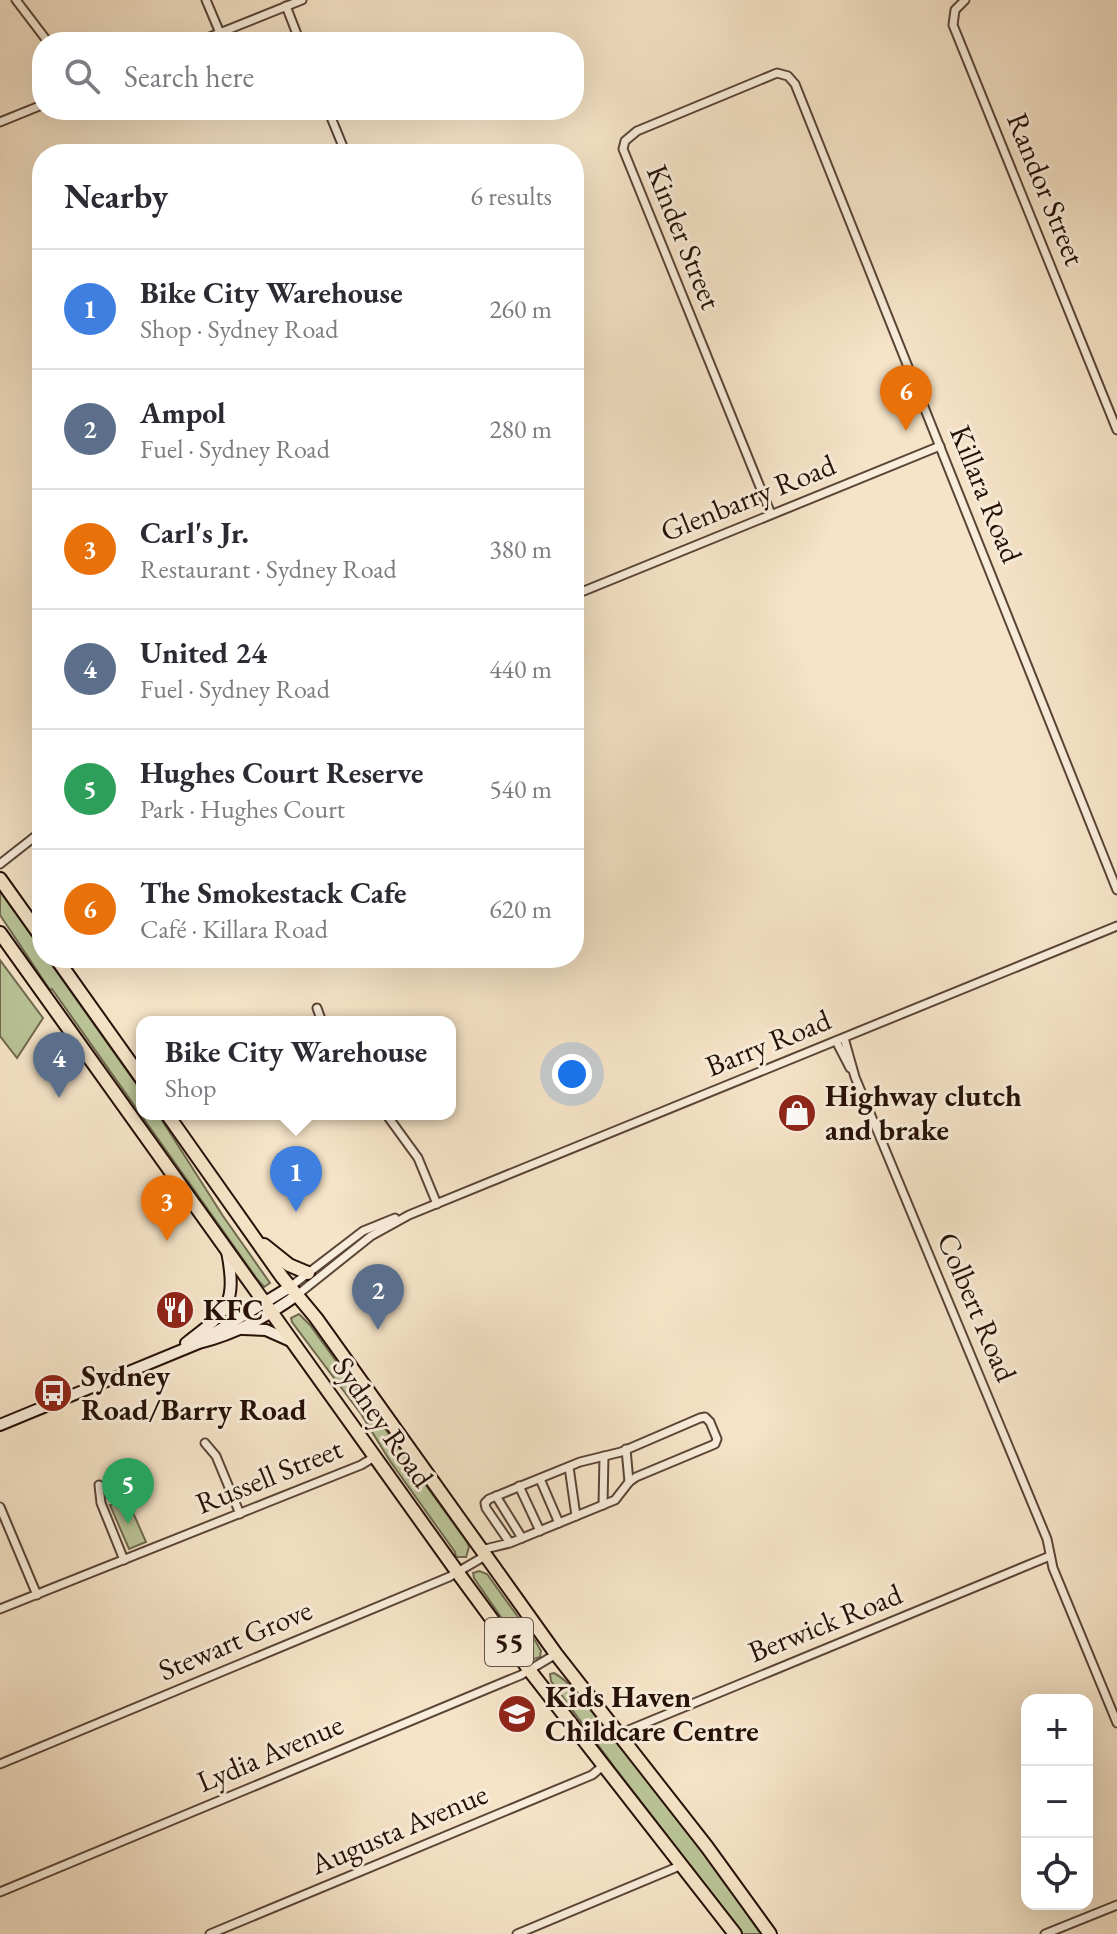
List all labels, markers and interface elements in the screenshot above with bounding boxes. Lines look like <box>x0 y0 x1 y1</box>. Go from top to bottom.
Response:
search box <box>32 32 584 120</box>
icon: search <box>60 54 104 98</box>
text: Search here <box>124 57 254 96</box>
street label: Randor Street <box>998 107 1095 271</box>
street label: Kinder Street <box>638 159 731 315</box>
text: Nearby <box>64 174 168 218</box>
text: 6 results <box>471 179 552 213</box>
text: Bike City Warehouse <box>140 273 403 312</box>
text: 1 <box>83 292 97 326</box>
text: 260 m <box>489 292 552 326</box>
text: Shop · Sydney Road <box>140 312 338 346</box>
pin: 6 <box>880 365 932 431</box>
text: Ampol <box>140 393 226 432</box>
text: 2 <box>83 412 97 446</box>
text: 280 m <box>489 412 552 446</box>
street label: Killara Road <box>941 419 1032 569</box>
text: Fuel · Sydney Road <box>140 432 330 466</box>
street label: Glenbarry Road <box>655 444 842 550</box>
text: Carl's Jr. <box>140 513 249 552</box>
text: 3 <box>83 532 97 566</box>
text: 380 m <box>489 532 552 566</box>
text: Restaurant · Sydney Road <box>140 552 397 586</box>
text: United 24 <box>140 633 267 672</box>
text: 4 <box>83 652 97 686</box>
text: 440 m <box>489 652 552 686</box>
text: Fuel · Sydney Road <box>140 672 330 706</box>
text: Hughes Court Reserve <box>140 753 423 792</box>
text: 5 <box>83 772 97 806</box>
text: 540 m <box>489 772 552 806</box>
text: Park · Hughes Court <box>140 792 345 826</box>
text: The Smokestack Cafe <box>140 873 407 912</box>
text: 6 <box>83 892 97 926</box>
text: 620 m <box>489 892 552 926</box>
text: Café · Killara Road <box>140 912 328 946</box>
street label: Barry Road <box>700 1000 837 1085</box>
popup <box>136 1016 456 1120</box>
pin: 4 <box>33 1032 85 1098</box>
text: Bike City Warehouse <box>165 1032 427 1071</box>
your location <box>552 1054 592 1094</box>
text: Shop <box>165 1071 217 1105</box>
place label: Highway clutch and brake <box>825 1076 1022 1149</box>
shop icon: Highway clutch and brake <box>776 1092 818 1134</box>
pin: 1 <box>270 1146 322 1212</box>
pin: 3 <box>141 1175 193 1241</box>
street label: Colbert Road <box>929 1226 1027 1388</box>
pin: 2 <box>352 1264 404 1330</box>
restaurant icon: KFC <box>154 1289 196 1331</box>
place label: KFC <box>203 1290 264 1329</box>
street label: Sydney Road <box>324 1349 443 1495</box>
place label: Sydney Road/Barry Road <box>81 1356 307 1429</box>
bus stop icon: Sydney Road/Barry Road <box>32 1372 74 1414</box>
street label: Russell Street <box>190 1428 348 1523</box>
pin: 5 <box>102 1458 154 1524</box>
street label: Berwick Road <box>742 1574 908 1671</box>
street label: Stewart Grove <box>152 1590 317 1689</box>
road number: 55 <box>485 1618 533 1666</box>
place label: Kids Haven Childcare Centre <box>545 1677 759 1750</box>
school or university icon: Kids Haven Childcare Centre <box>496 1693 538 1735</box>
map controls <box>1021 1694 1093 1910</box>
button: + <box>1021 1694 1093 1766</box>
street label: Lydia Avenue <box>191 1704 349 1801</box>
button: − <box>1021 1766 1093 1838</box>
street label: Augusta Avenue <box>303 1774 493 1884</box>
button: locate <box>1021 1838 1093 1910</box>

